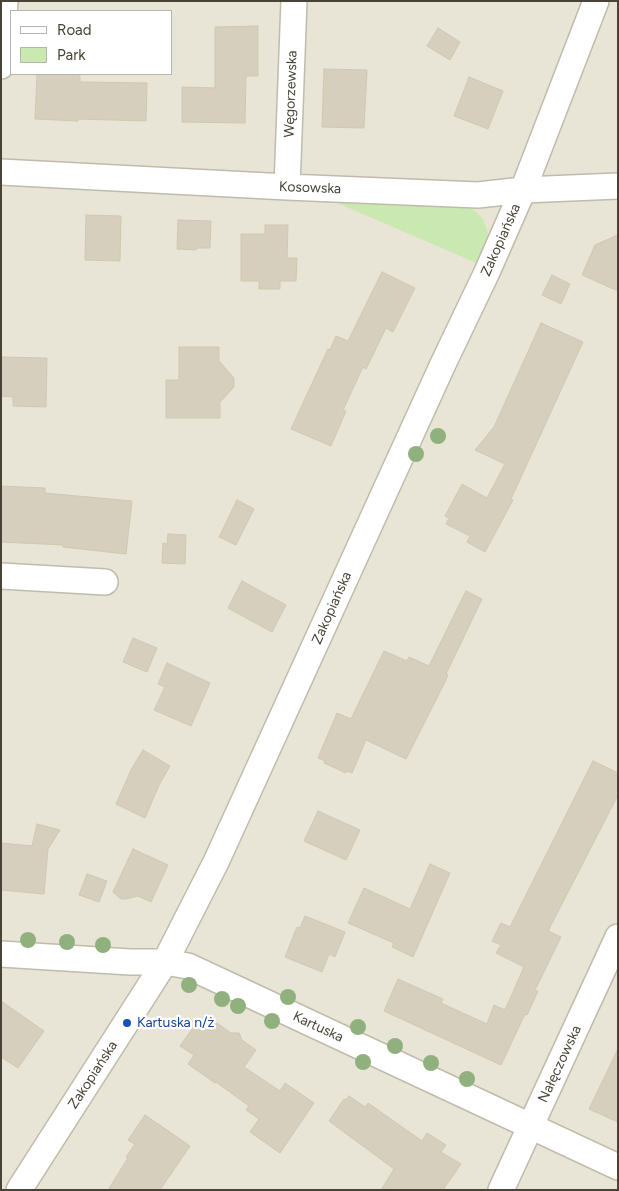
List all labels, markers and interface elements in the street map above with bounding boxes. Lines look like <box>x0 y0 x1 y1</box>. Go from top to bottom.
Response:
legend <box>10 10 172 75</box>
text: Road <box>57 21 92 39</box>
text: Park <box>57 46 86 64</box>
street label: Węgorzewska <box>281 50 301 138</box>
street label: Kosowska <box>279 179 341 197</box>
street label: Zakopiańska <box>478 201 524 279</box>
street label: Zakopiańska <box>309 569 355 647</box>
street label: Kartuska <box>290 1008 346 1046</box>
place label: Kartuska n/ż <box>137 1015 214 1031</box>
marker: Kartuska n/ż <box>121 1017 133 1029</box>
street label: Nałęczowska <box>535 1023 585 1105</box>
street label: Zakopiańska <box>65 1038 121 1112</box>

